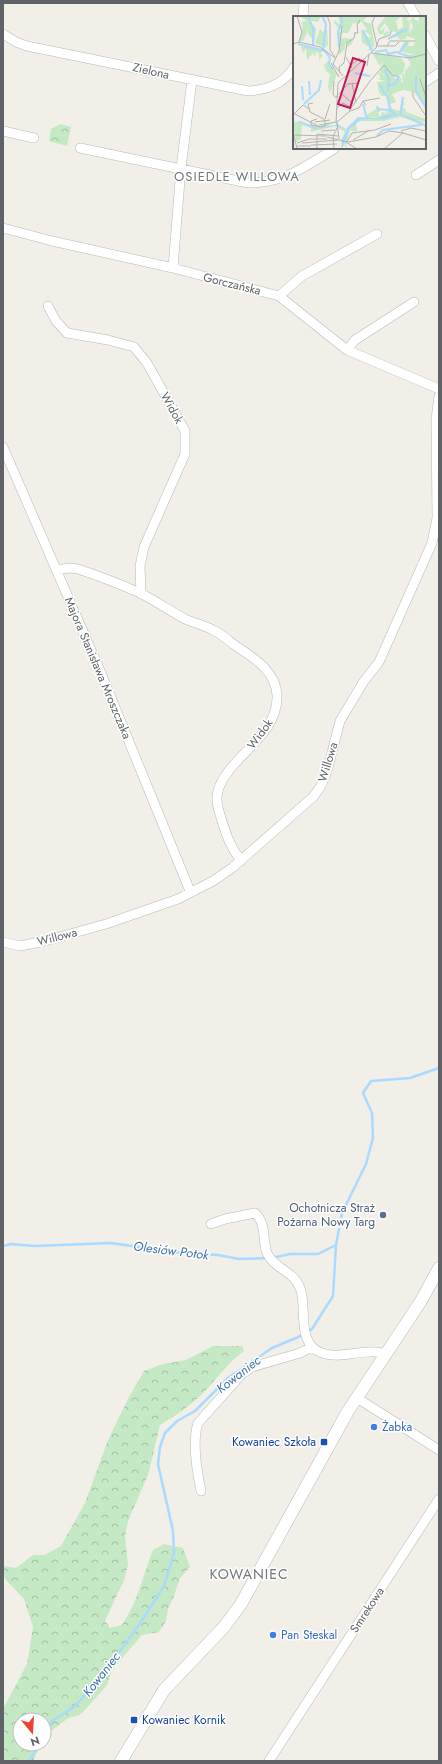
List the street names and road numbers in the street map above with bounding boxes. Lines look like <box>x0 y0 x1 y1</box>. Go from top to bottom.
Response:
street label: Zielona <box>131 58 171 84</box>
street label: Gorczańska <box>201 268 263 300</box>
street label: Widok <box>156 389 188 428</box>
street label: Majora Stanisława Mroszczaka <box>60 594 136 742</box>
street label: Widok <box>243 715 278 753</box>
street label: Willowa <box>313 740 343 784</box>
street label: Willowa <box>35 923 79 951</box>
street label: Smrekowa <box>345 1583 389 1636</box>

